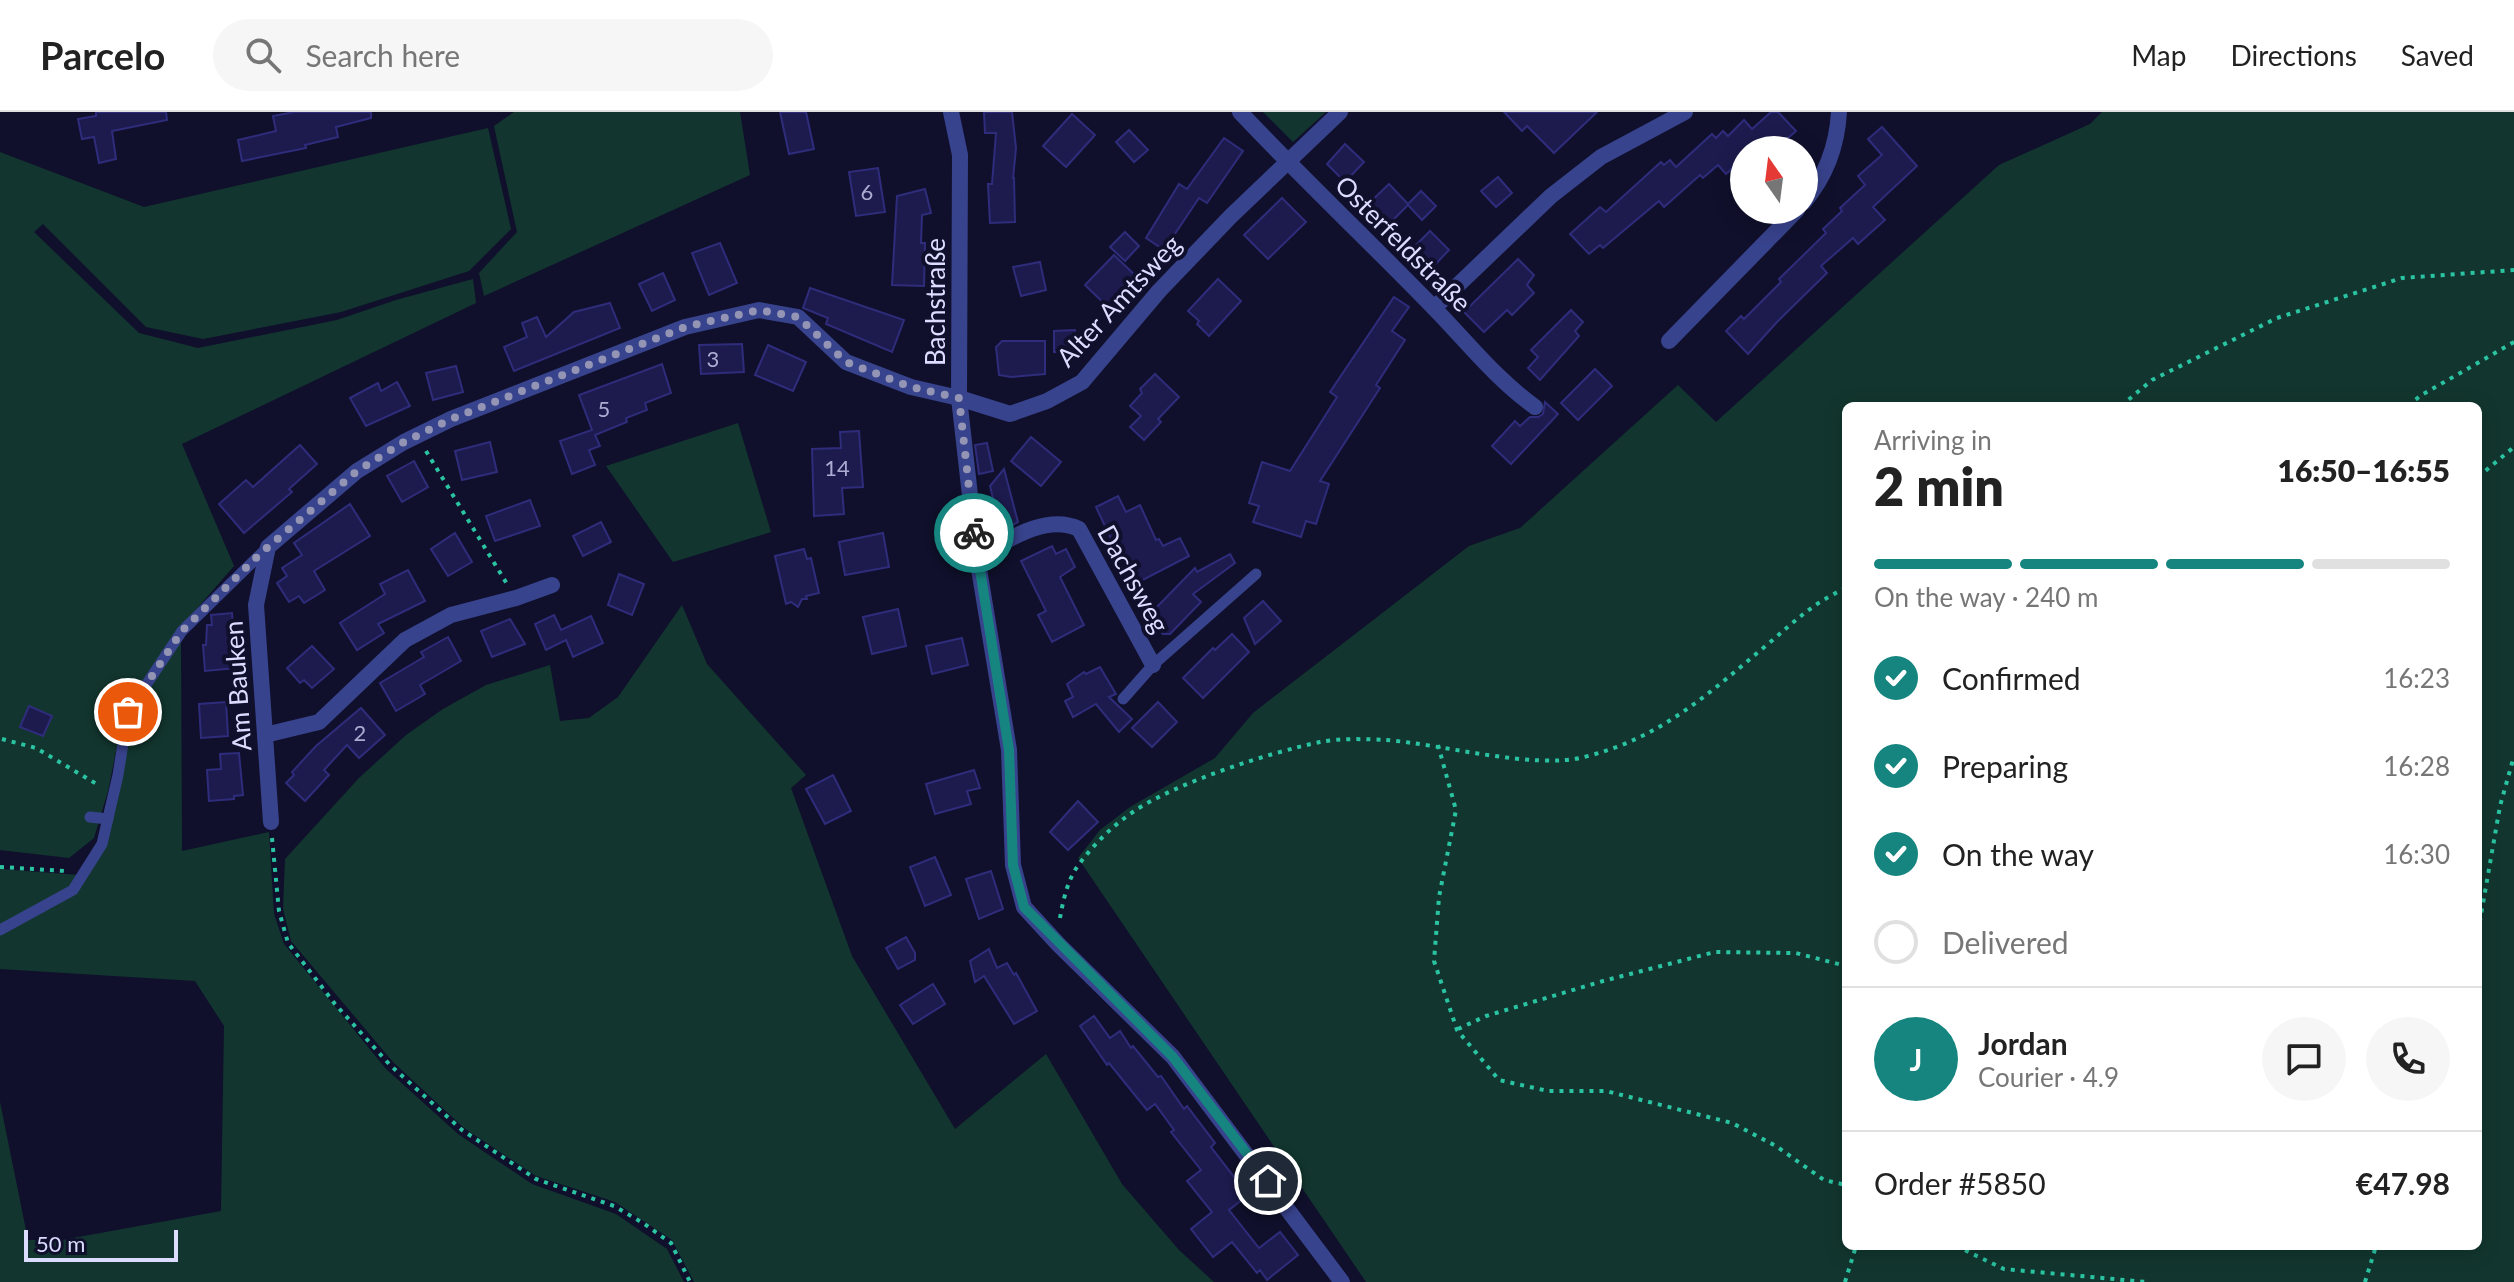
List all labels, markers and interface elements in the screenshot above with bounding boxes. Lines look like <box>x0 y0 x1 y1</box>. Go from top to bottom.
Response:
search box <box>213 19 773 91</box>
text: Parcelo <box>40 32 165 78</box>
icon: search <box>241 33 285 77</box>
text: Search here <box>305 37 460 73</box>
text: Map <box>2131 38 2186 72</box>
text: Directions <box>2230 38 2357 72</box>
text: Saved <box>2401 38 2474 72</box>
north arrow <box>1730 136 1818 224</box>
map controls <box>1730 136 1818 224</box>
street label: Osterfeldstraße <box>1329 169 1478 318</box>
house number: 6 <box>861 178 873 205</box>
street label: Alter Amtsweg <box>1049 228 1187 373</box>
street label: Bachstraße <box>919 238 951 366</box>
house number: 3 <box>707 345 719 372</box>
house number: 5 <box>598 395 610 422</box>
text: Arriving in <box>1874 424 1992 456</box>
text: 16:50–16:55 <box>2277 452 2450 488</box>
house number: 14 <box>824 454 850 481</box>
text: 2 min <box>1874 455 2004 517</box>
courier <box>934 493 1014 573</box>
icon: bike <box>952 511 996 555</box>
street label: Dachsweg <box>1091 519 1176 638</box>
text: On the way · 240 m <box>1874 581 2098 613</box>
street label: Am Bauken <box>216 620 258 752</box>
icon: check <box>1874 656 1918 700</box>
text: Confirmed <box>1942 660 2081 696</box>
text: 16:23 <box>2383 662 2450 694</box>
pin <box>94 678 162 746</box>
icon: bag <box>106 690 150 734</box>
house number: 2 <box>354 719 366 746</box>
icon: check <box>1874 744 1918 788</box>
text: Preparing <box>1942 748 2068 784</box>
text: 16:28 <box>2383 750 2450 782</box>
icon: check <box>1874 832 1918 876</box>
text: On the way <box>1942 836 2094 872</box>
text: 16:30 <box>2383 838 2450 870</box>
text: Delivered <box>1942 924 2069 960</box>
button: chat <box>2262 1017 2346 1101</box>
button: phone <box>2366 1017 2450 1101</box>
text: Jordan <box>1978 1025 2068 1061</box>
text: J <box>1910 1041 1922 1077</box>
text: Courier · 4.9 <box>1978 1061 2119 1093</box>
pin <box>1234 1147 1302 1215</box>
icon: home <box>1246 1159 1290 1203</box>
text: Order #5850 <box>1874 1165 2046 1201</box>
text: €47.98 <box>2356 1165 2450 1201</box>
scale bar <box>24 1226 178 1262</box>
text: 50 m <box>36 1230 85 1257</box>

